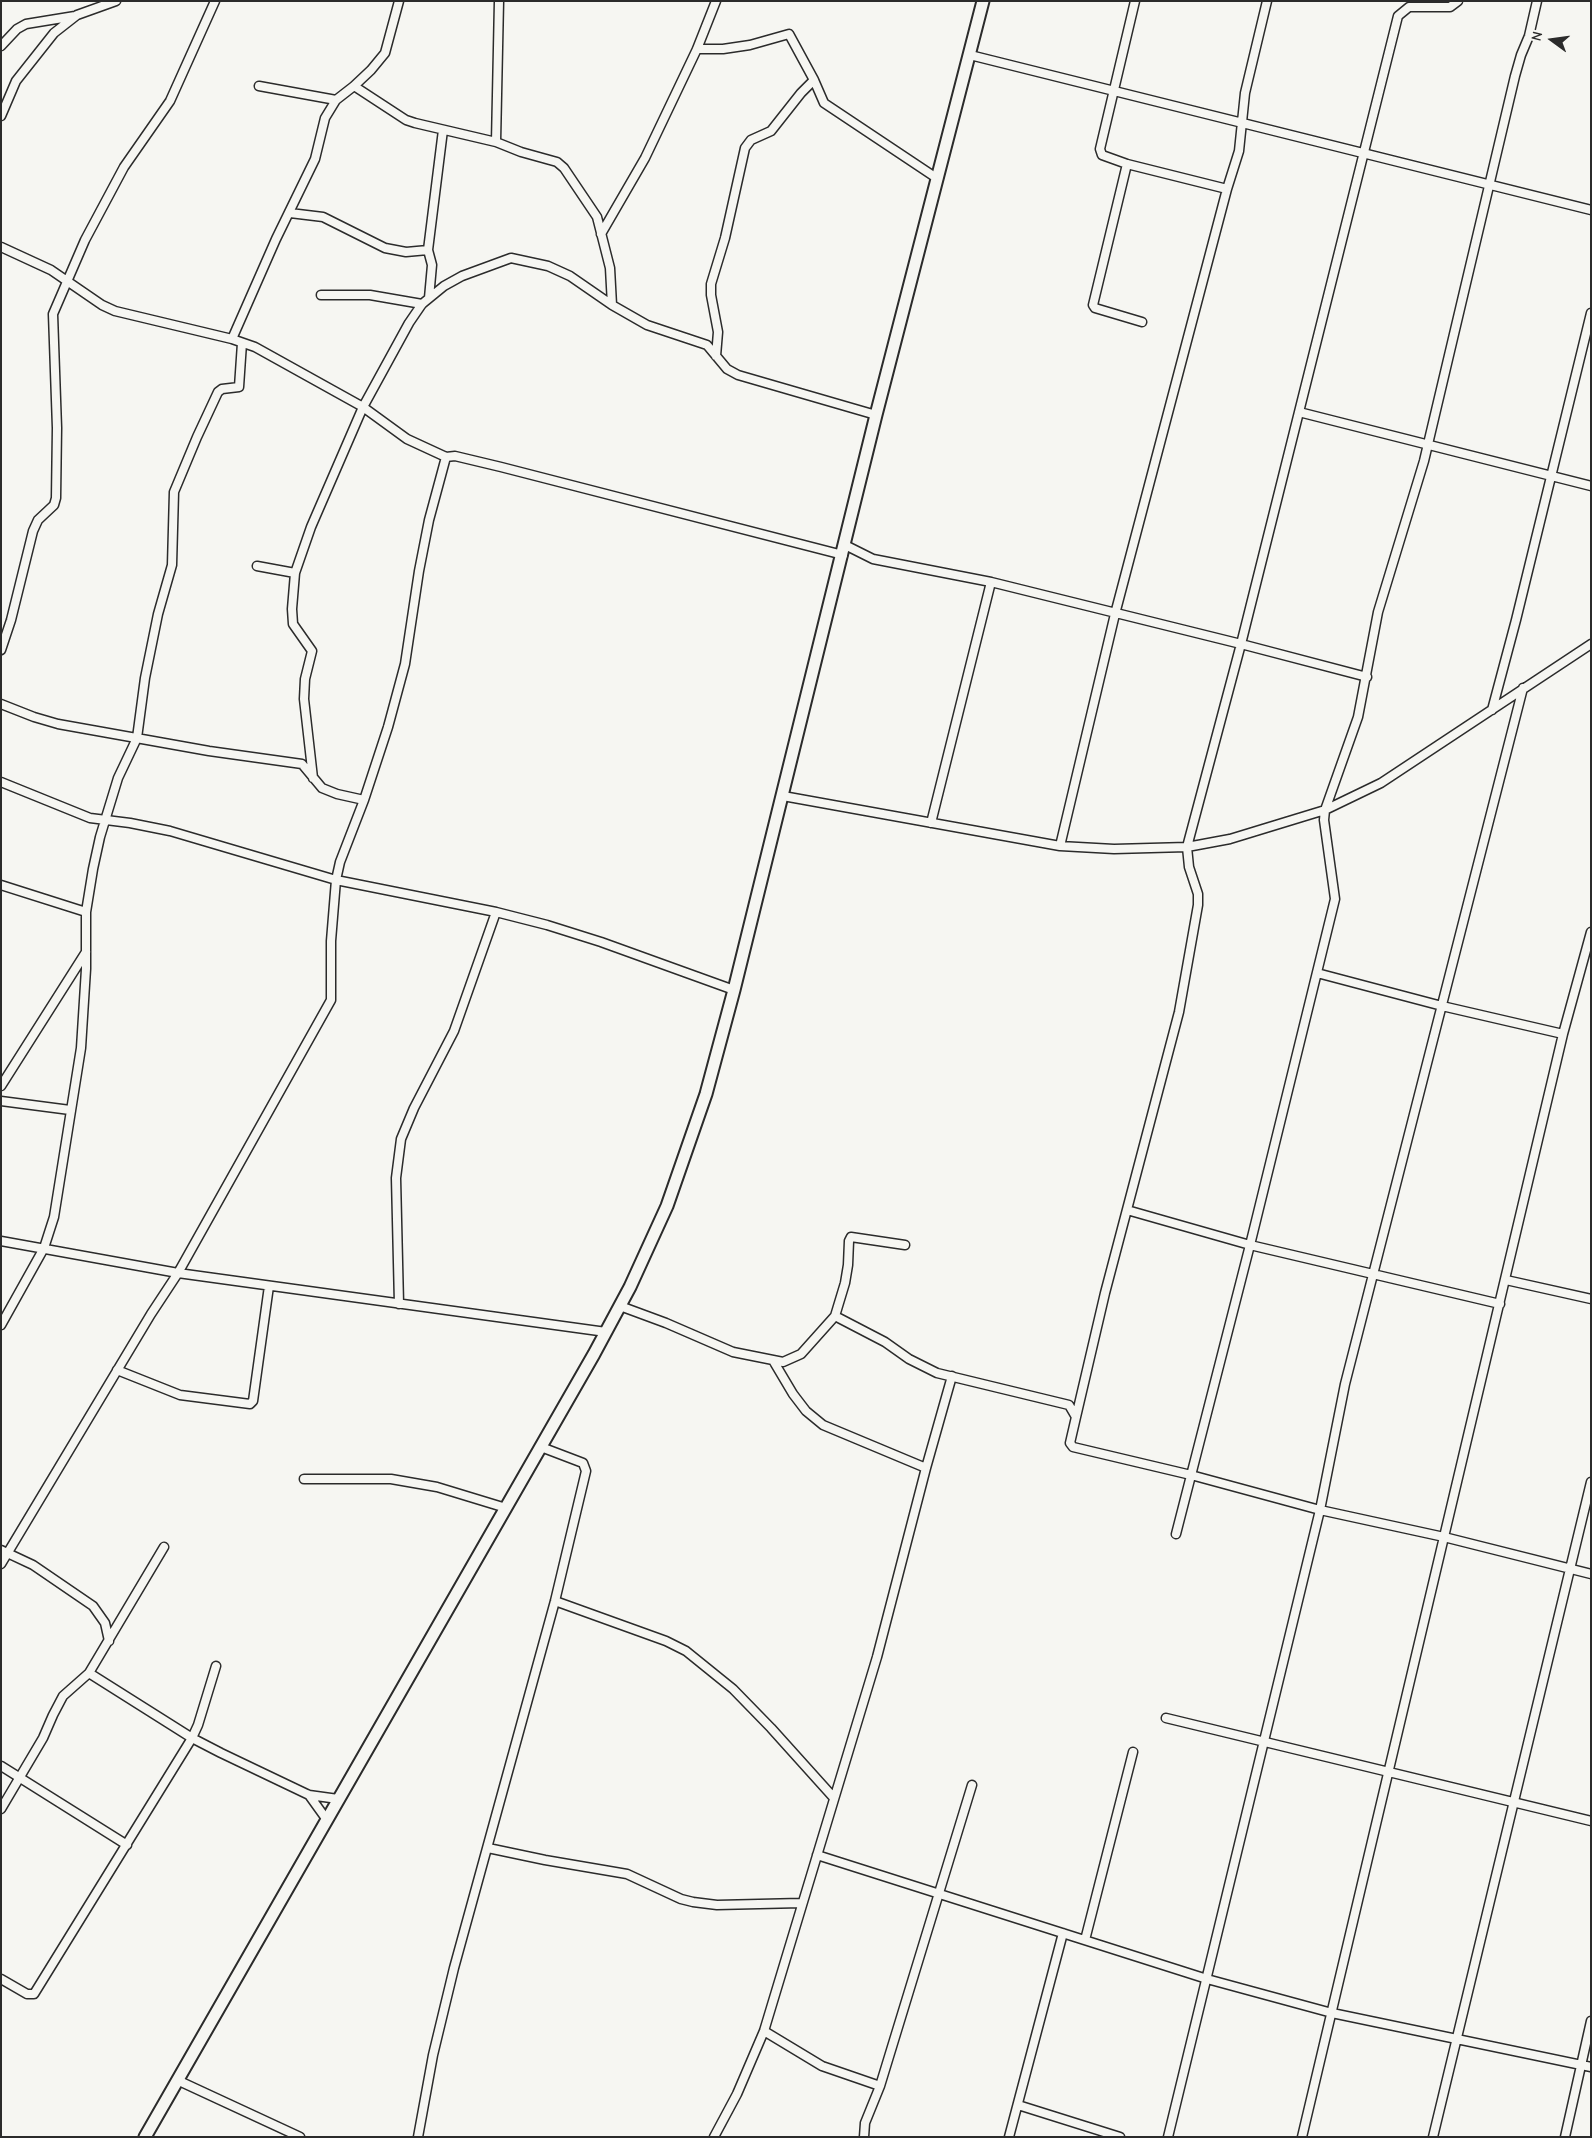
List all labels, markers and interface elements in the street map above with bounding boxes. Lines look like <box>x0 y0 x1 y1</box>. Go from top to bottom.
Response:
north arrow <box>1527 15 1577 65</box>
text: N <box>1528 30 1546 43</box>

